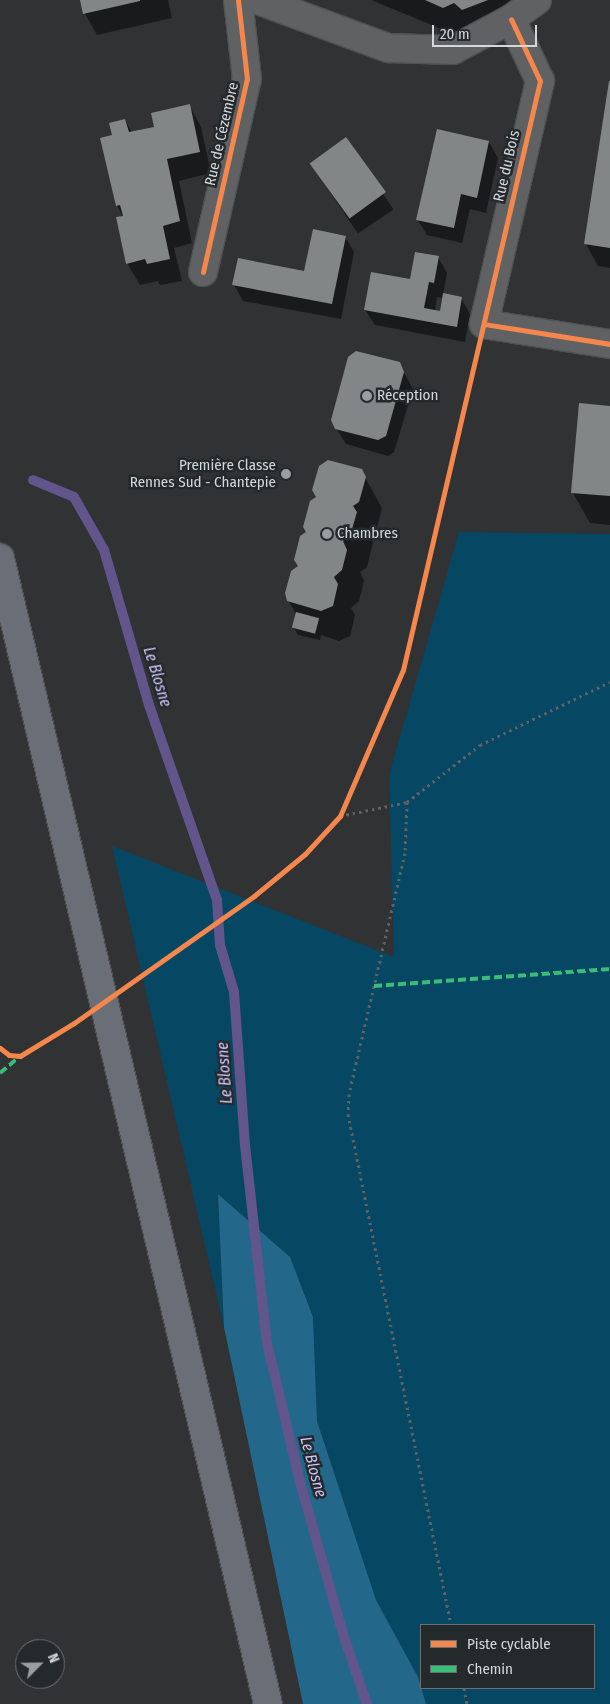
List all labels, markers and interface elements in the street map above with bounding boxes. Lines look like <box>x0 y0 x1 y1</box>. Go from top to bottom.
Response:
scale bar <box>435 15 540 47</box>
text: 20 m <box>440 25 470 43</box>
street label: Rue de Cézembre <box>201 81 243 187</box>
street label: Rue du Bois <box>490 129 524 203</box>
place label: Réception <box>377 387 438 405</box>
marker: Réception <box>361 390 373 402</box>
place label: Première Classe Rennes Sud - Chantepie <box>130 456 276 491</box>
marker: Première Classe Rennes Sud - Chantepie <box>280 468 292 480</box>
place label: Chambres <box>337 525 398 543</box>
marker: Chambres <box>321 528 333 540</box>
water label: Le Blosne <box>139 645 175 709</box>
water label: Le Blosne <box>213 1041 237 1105</box>
water label: Le Blosne <box>296 1435 330 1499</box>
legend <box>420 1624 595 1689</box>
text: Piste cyclable <box>467 1635 551 1653</box>
north arrow <box>15 1639 65 1689</box>
text: N <box>44 1651 63 1666</box>
text: Chemin <box>467 1660 513 1678</box>

